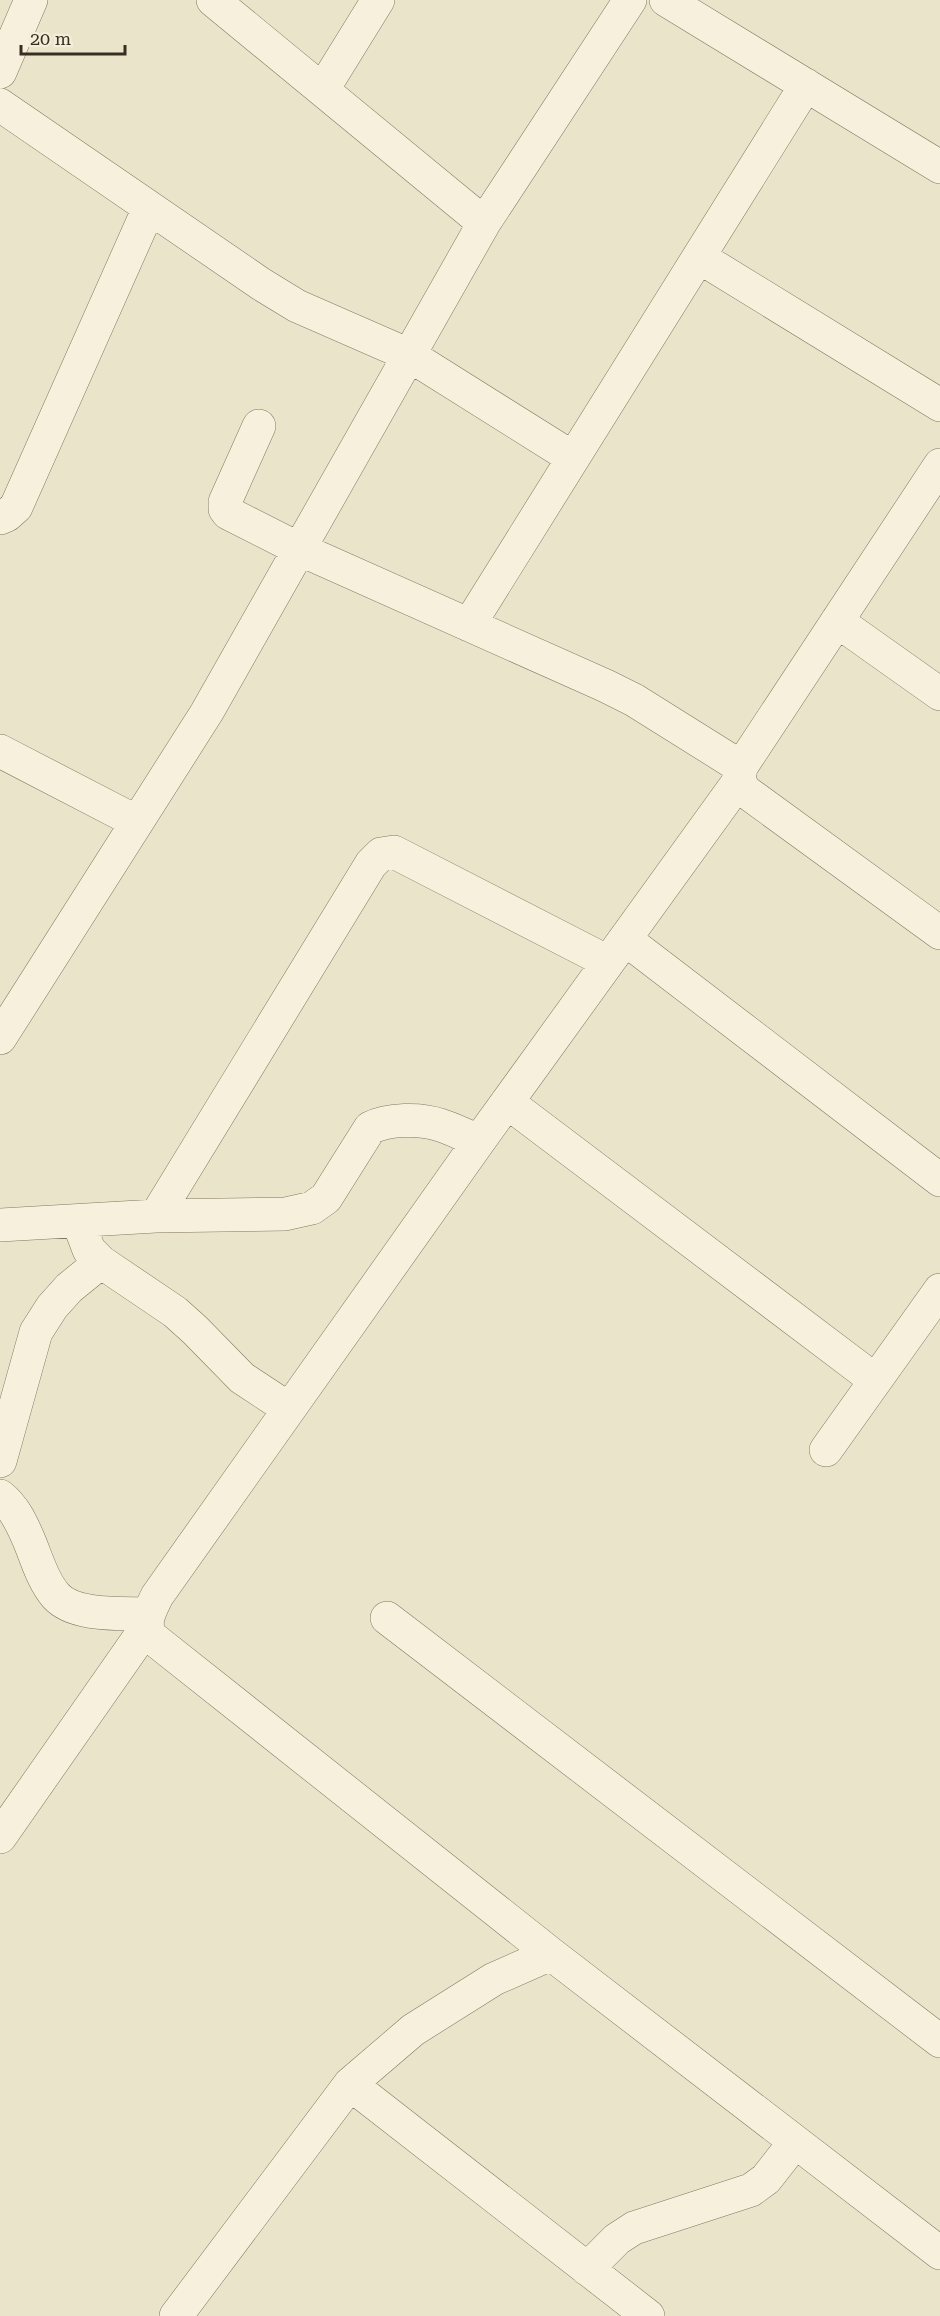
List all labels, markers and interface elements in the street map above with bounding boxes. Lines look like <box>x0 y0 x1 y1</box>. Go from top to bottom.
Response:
scale bar <box>21 18 124 56</box>
text: 20 m <box>30 28 71 49</box>

